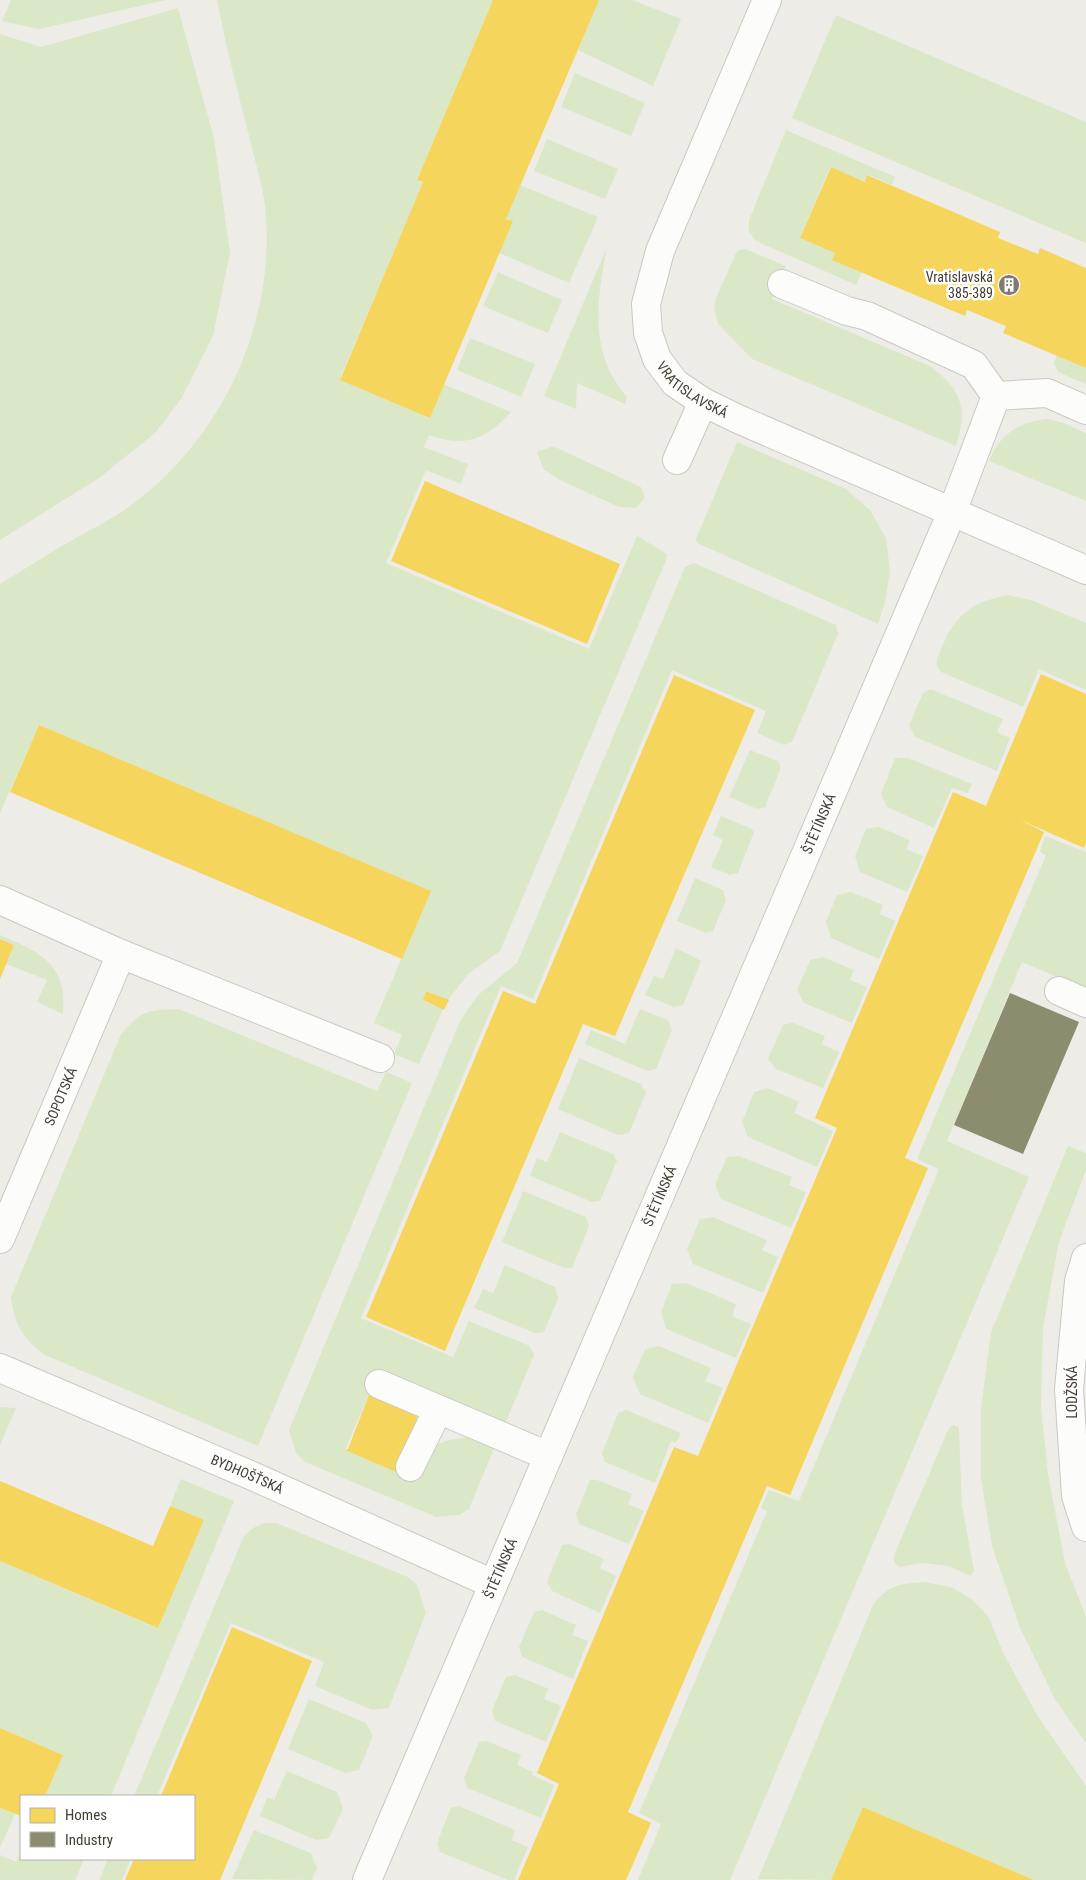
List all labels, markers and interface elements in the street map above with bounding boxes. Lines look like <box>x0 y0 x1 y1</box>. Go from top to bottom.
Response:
place label: Vratislavská 385-389 <box>926 269 993 301</box>
building icon: Vratislavská 385-389 <box>997 273 1021 297</box>
street label: VRATISLAVSKÁ <box>654 358 731 421</box>
street label: ŠTĚTÍNSKÁ <box>798 791 839 856</box>
street label: SOPOTSKÁ <box>41 1064 80 1128</box>
street label: ŠTĚTÍNSKÁ <box>639 1163 679 1229</box>
street label: LODŽSKÁ <box>1063 1366 1080 1418</box>
street label: BYDHOŠŤSKÁ <box>209 1451 286 1497</box>
street label: ŠTĚTÍNSKÁ <box>479 1535 520 1601</box>
legend <box>20 1795 195 1860</box>
text: Homes <box>65 1806 107 1824</box>
text: Industry <box>65 1831 113 1849</box>

